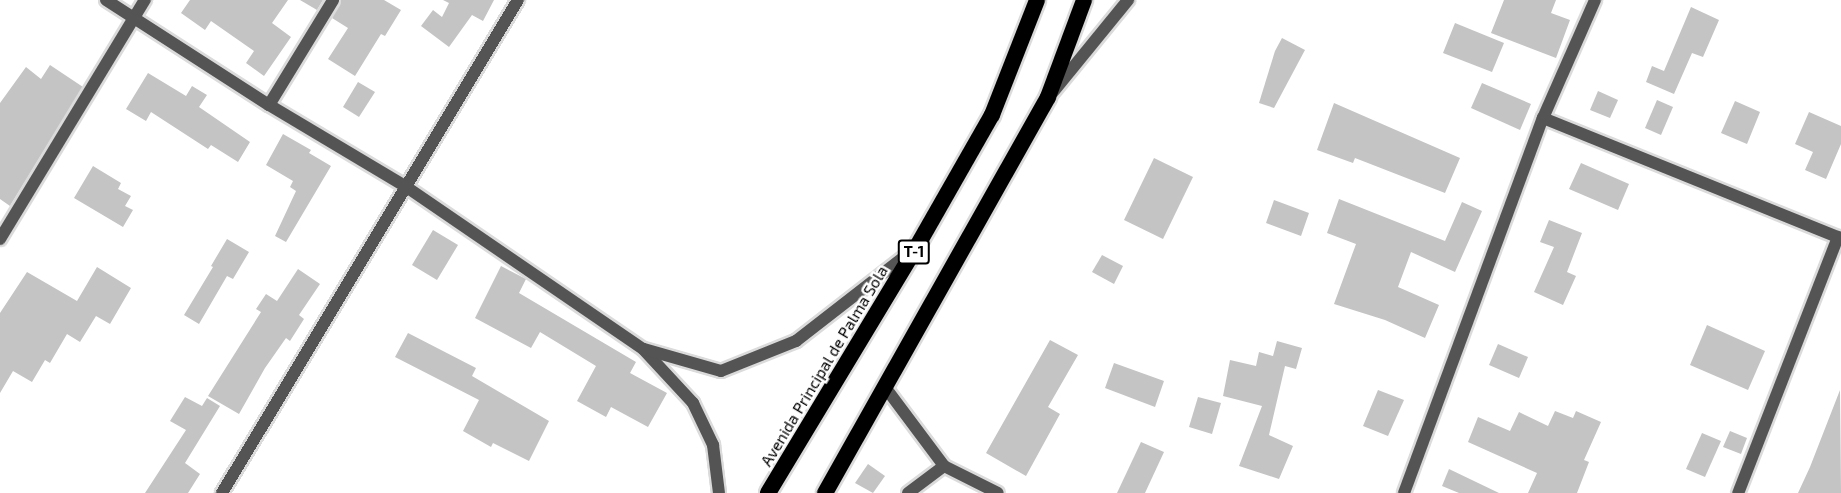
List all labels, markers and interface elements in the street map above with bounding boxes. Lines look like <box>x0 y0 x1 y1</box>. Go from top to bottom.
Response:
road number: T-1 <box>898 240 930 264</box>
street label: Avenida Principal de Palma Sola <box>756 262 892 470</box>

